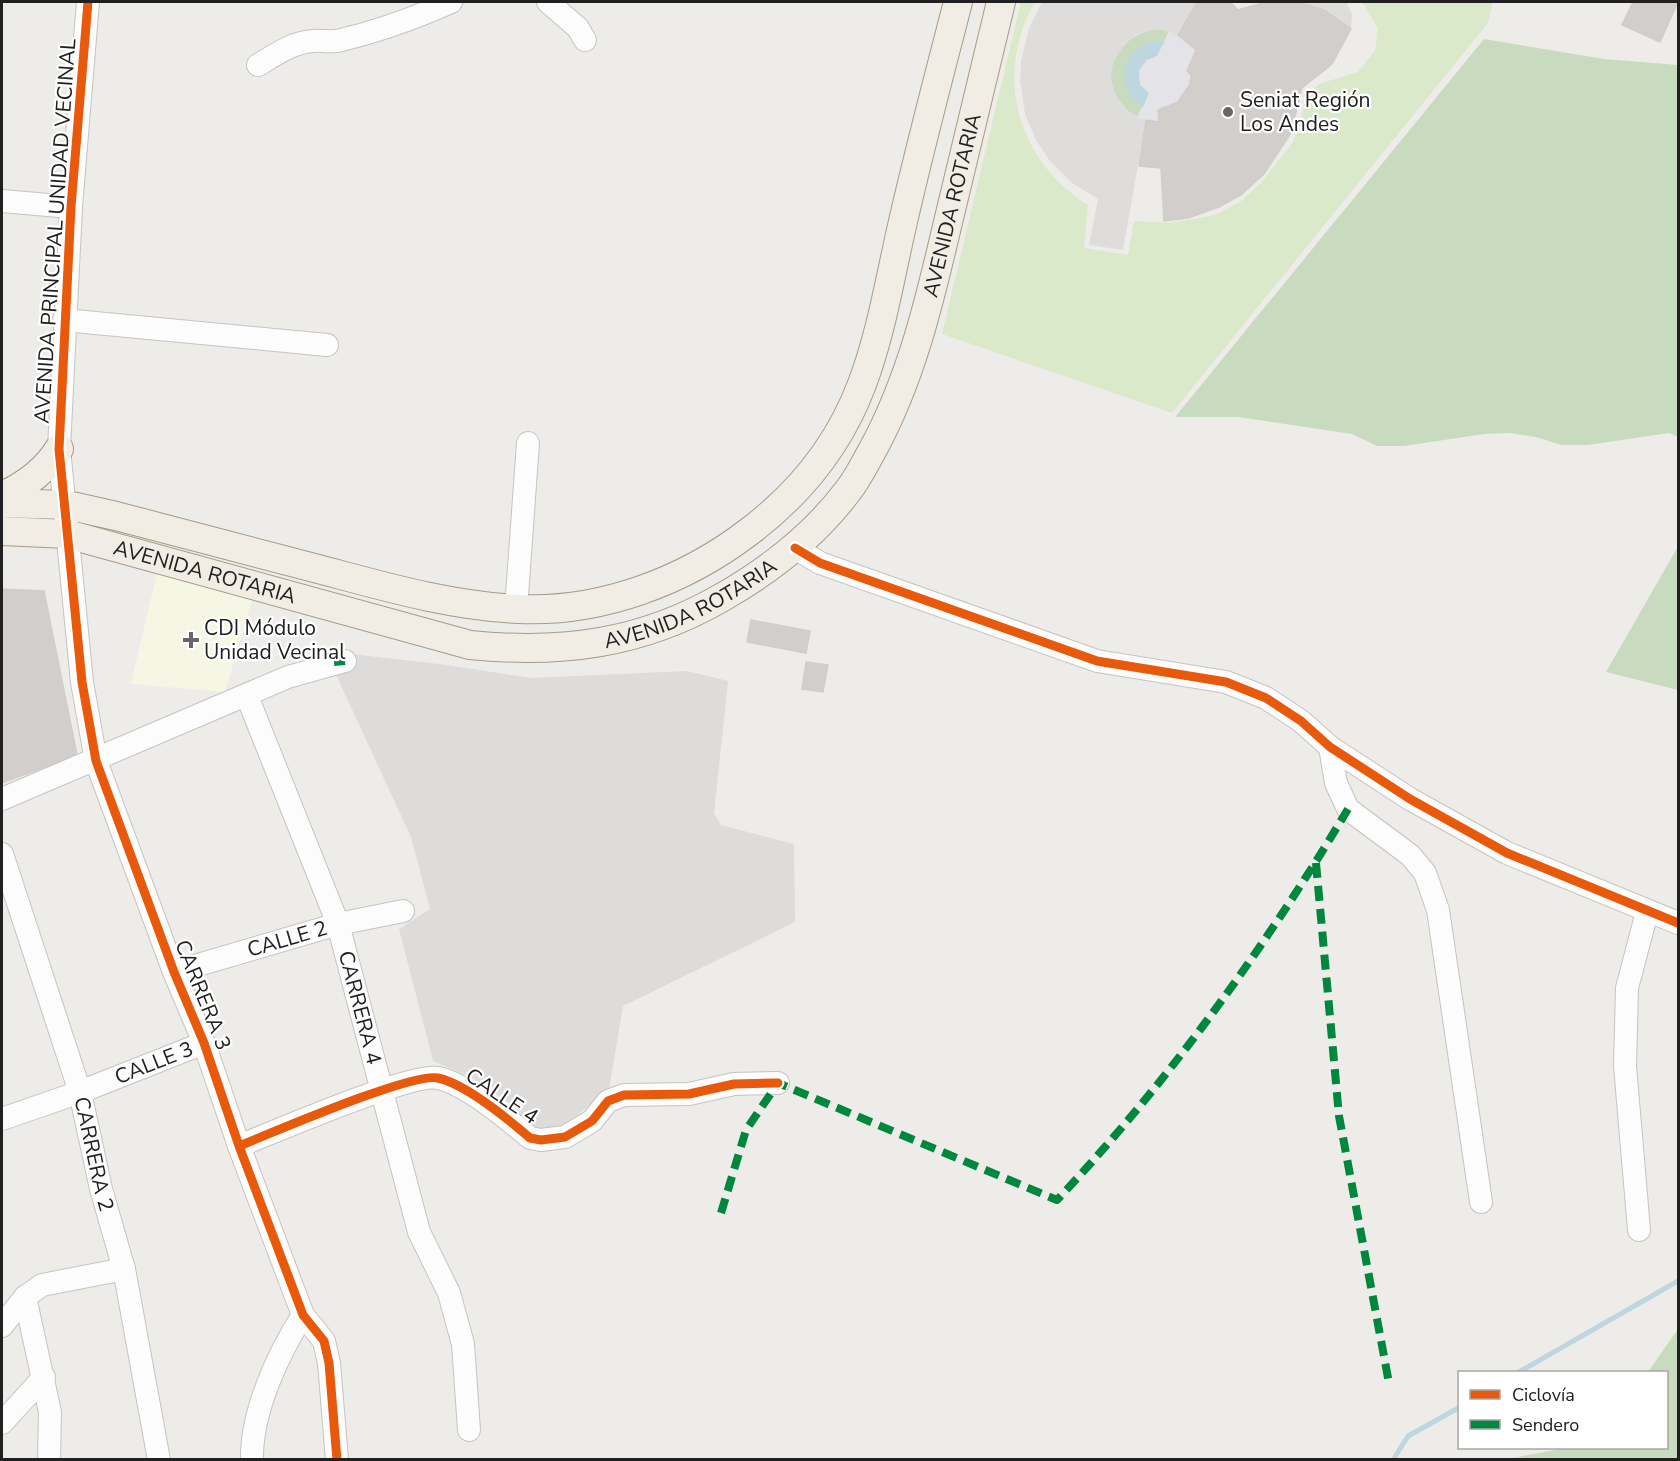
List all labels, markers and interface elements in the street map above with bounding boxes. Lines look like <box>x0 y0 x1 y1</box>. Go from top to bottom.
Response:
street label: AVENIDA PRINCIPAL UNIDAD VECINAL <box>28 37 82 424</box>
place label: Seniat Región Los Andes <box>1240 86 1371 138</box>
marker: Seniat Región Los Andes <box>1221 105 1235 119</box>
street label: AVENIDA ROTARIA <box>916 111 988 300</box>
street label: AVENIDA ROTARIA <box>110 533 299 610</box>
street label: AVENIDA ROTARIA <box>602 552 782 655</box>
place label: CDI Módulo Unidad Vecinal <box>204 614 346 666</box>
marker: CDI Módulo Unidad Vecinal <box>182 631 200 649</box>
street label: CALLE 2 <box>244 914 331 964</box>
street label: CARRERA 3 <box>168 936 238 1054</box>
street label: CARRERA 4 <box>332 948 388 1068</box>
street label: CALLE 3 <box>111 1035 197 1091</box>
street label: CALLE 4 <box>460 1061 544 1131</box>
street label: CARRERA 2 <box>67 1094 121 1215</box>
legend <box>1458 1371 1668 1449</box>
text: Ciclovía <box>1512 1383 1575 1407</box>
text: Sendero <box>1512 1413 1579 1437</box>

